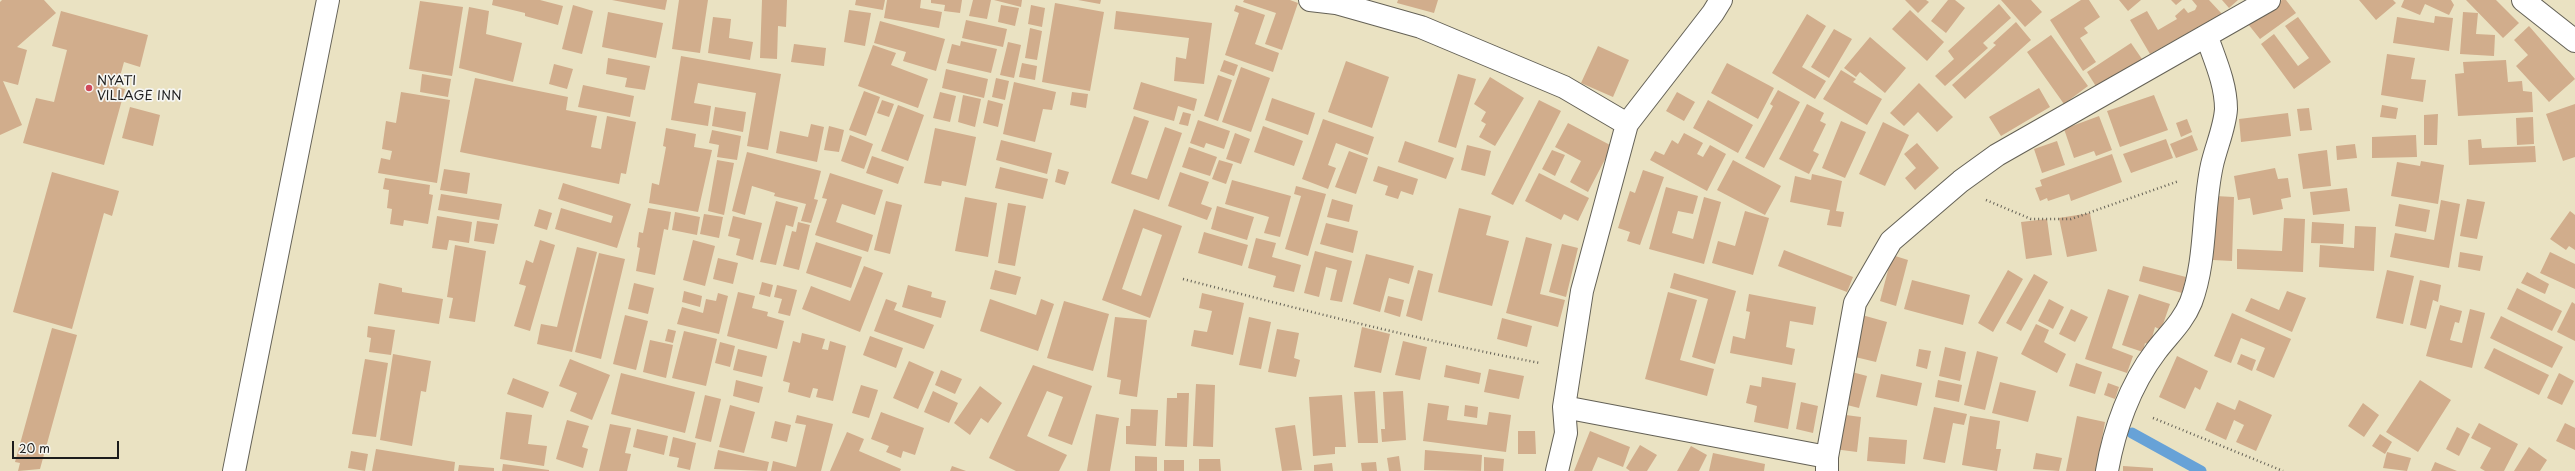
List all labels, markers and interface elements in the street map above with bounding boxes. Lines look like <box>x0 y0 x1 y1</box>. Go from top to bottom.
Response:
place label: NYATI VILLAGE INN <box>97 73 182 104</box>
marker: NYATI VILLAGE INN <box>84 83 94 93</box>
scale bar <box>14 433 121 459</box>
text: 20 m <box>19 439 50 457</box>

